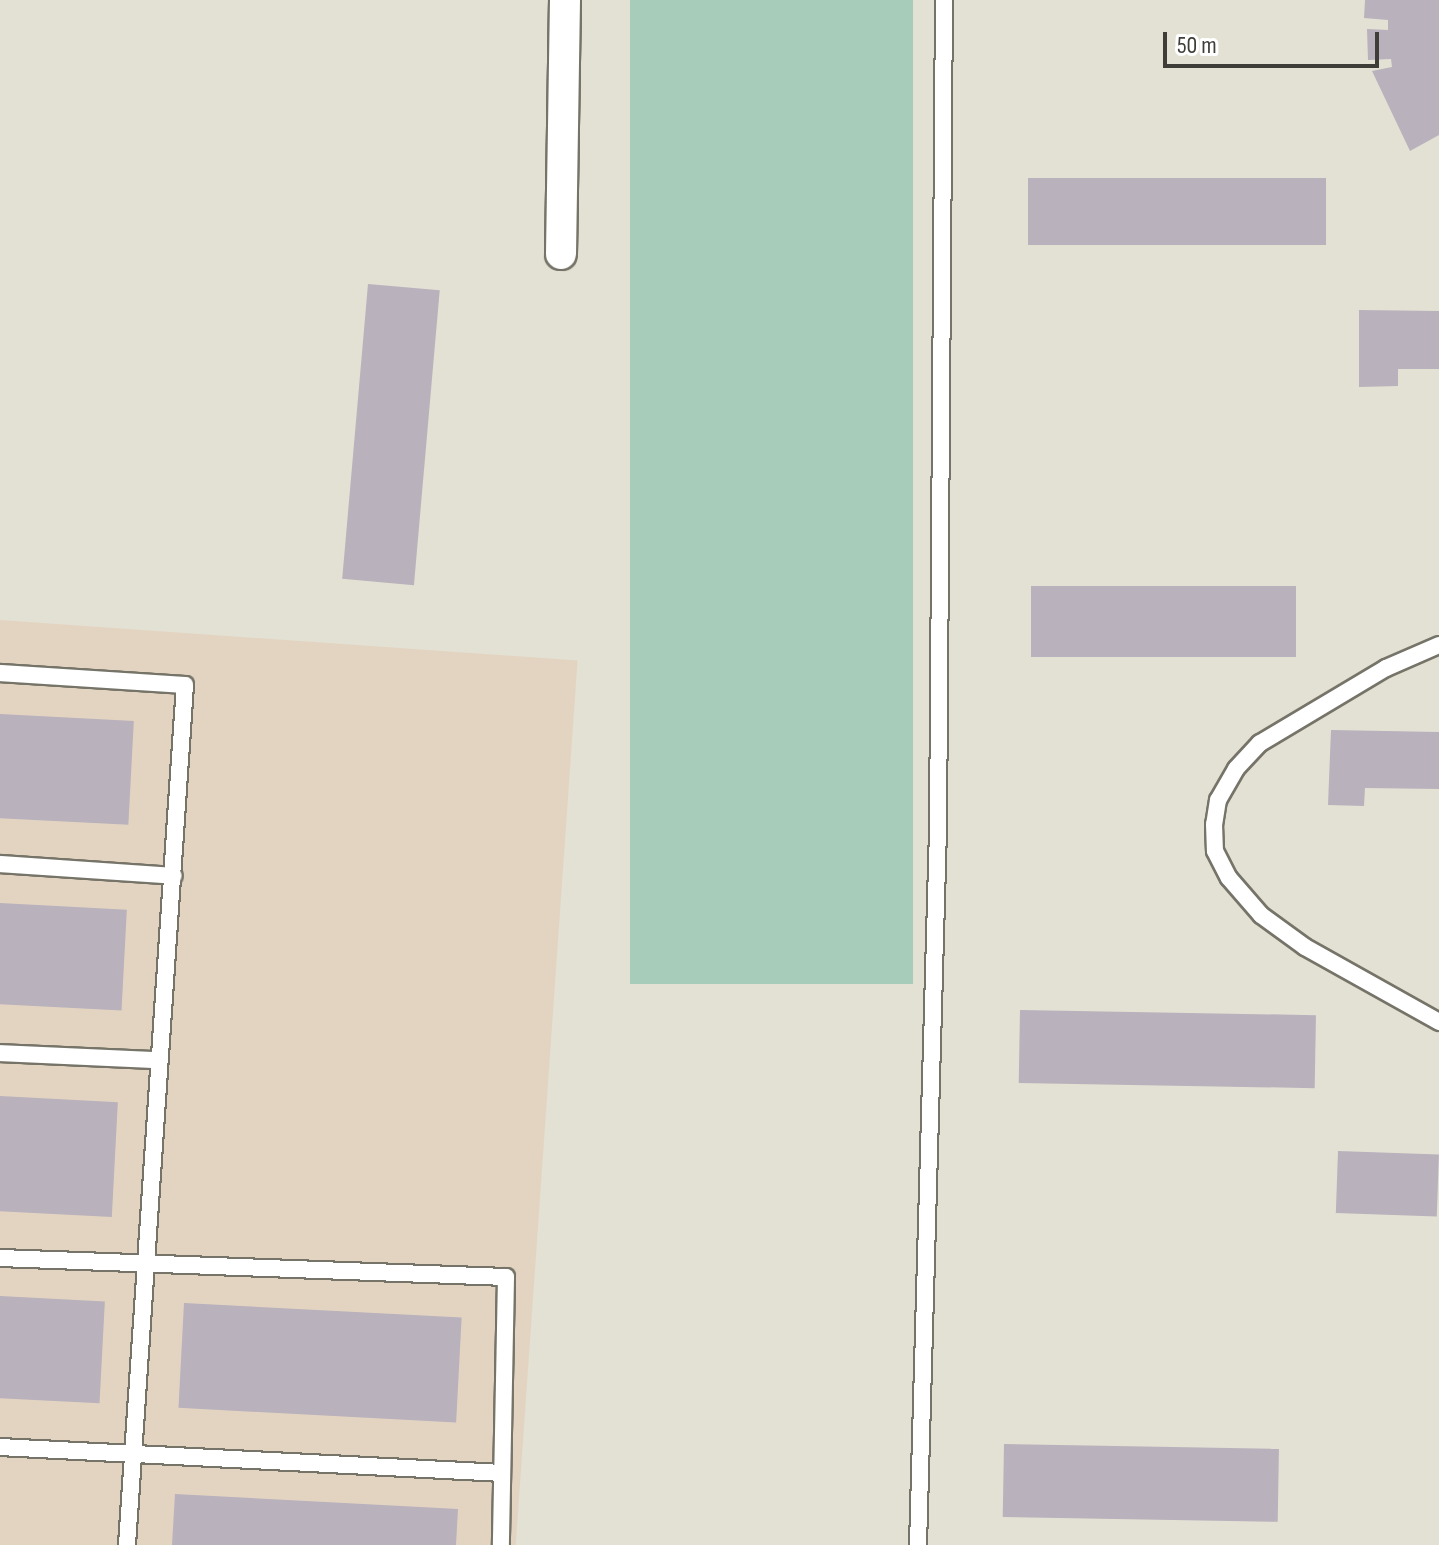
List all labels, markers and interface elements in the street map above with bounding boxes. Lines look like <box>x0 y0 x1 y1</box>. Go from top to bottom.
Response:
scale bar <box>1167 16 1383 66</box>
text: 50 m <box>1177 31 1217 60</box>

